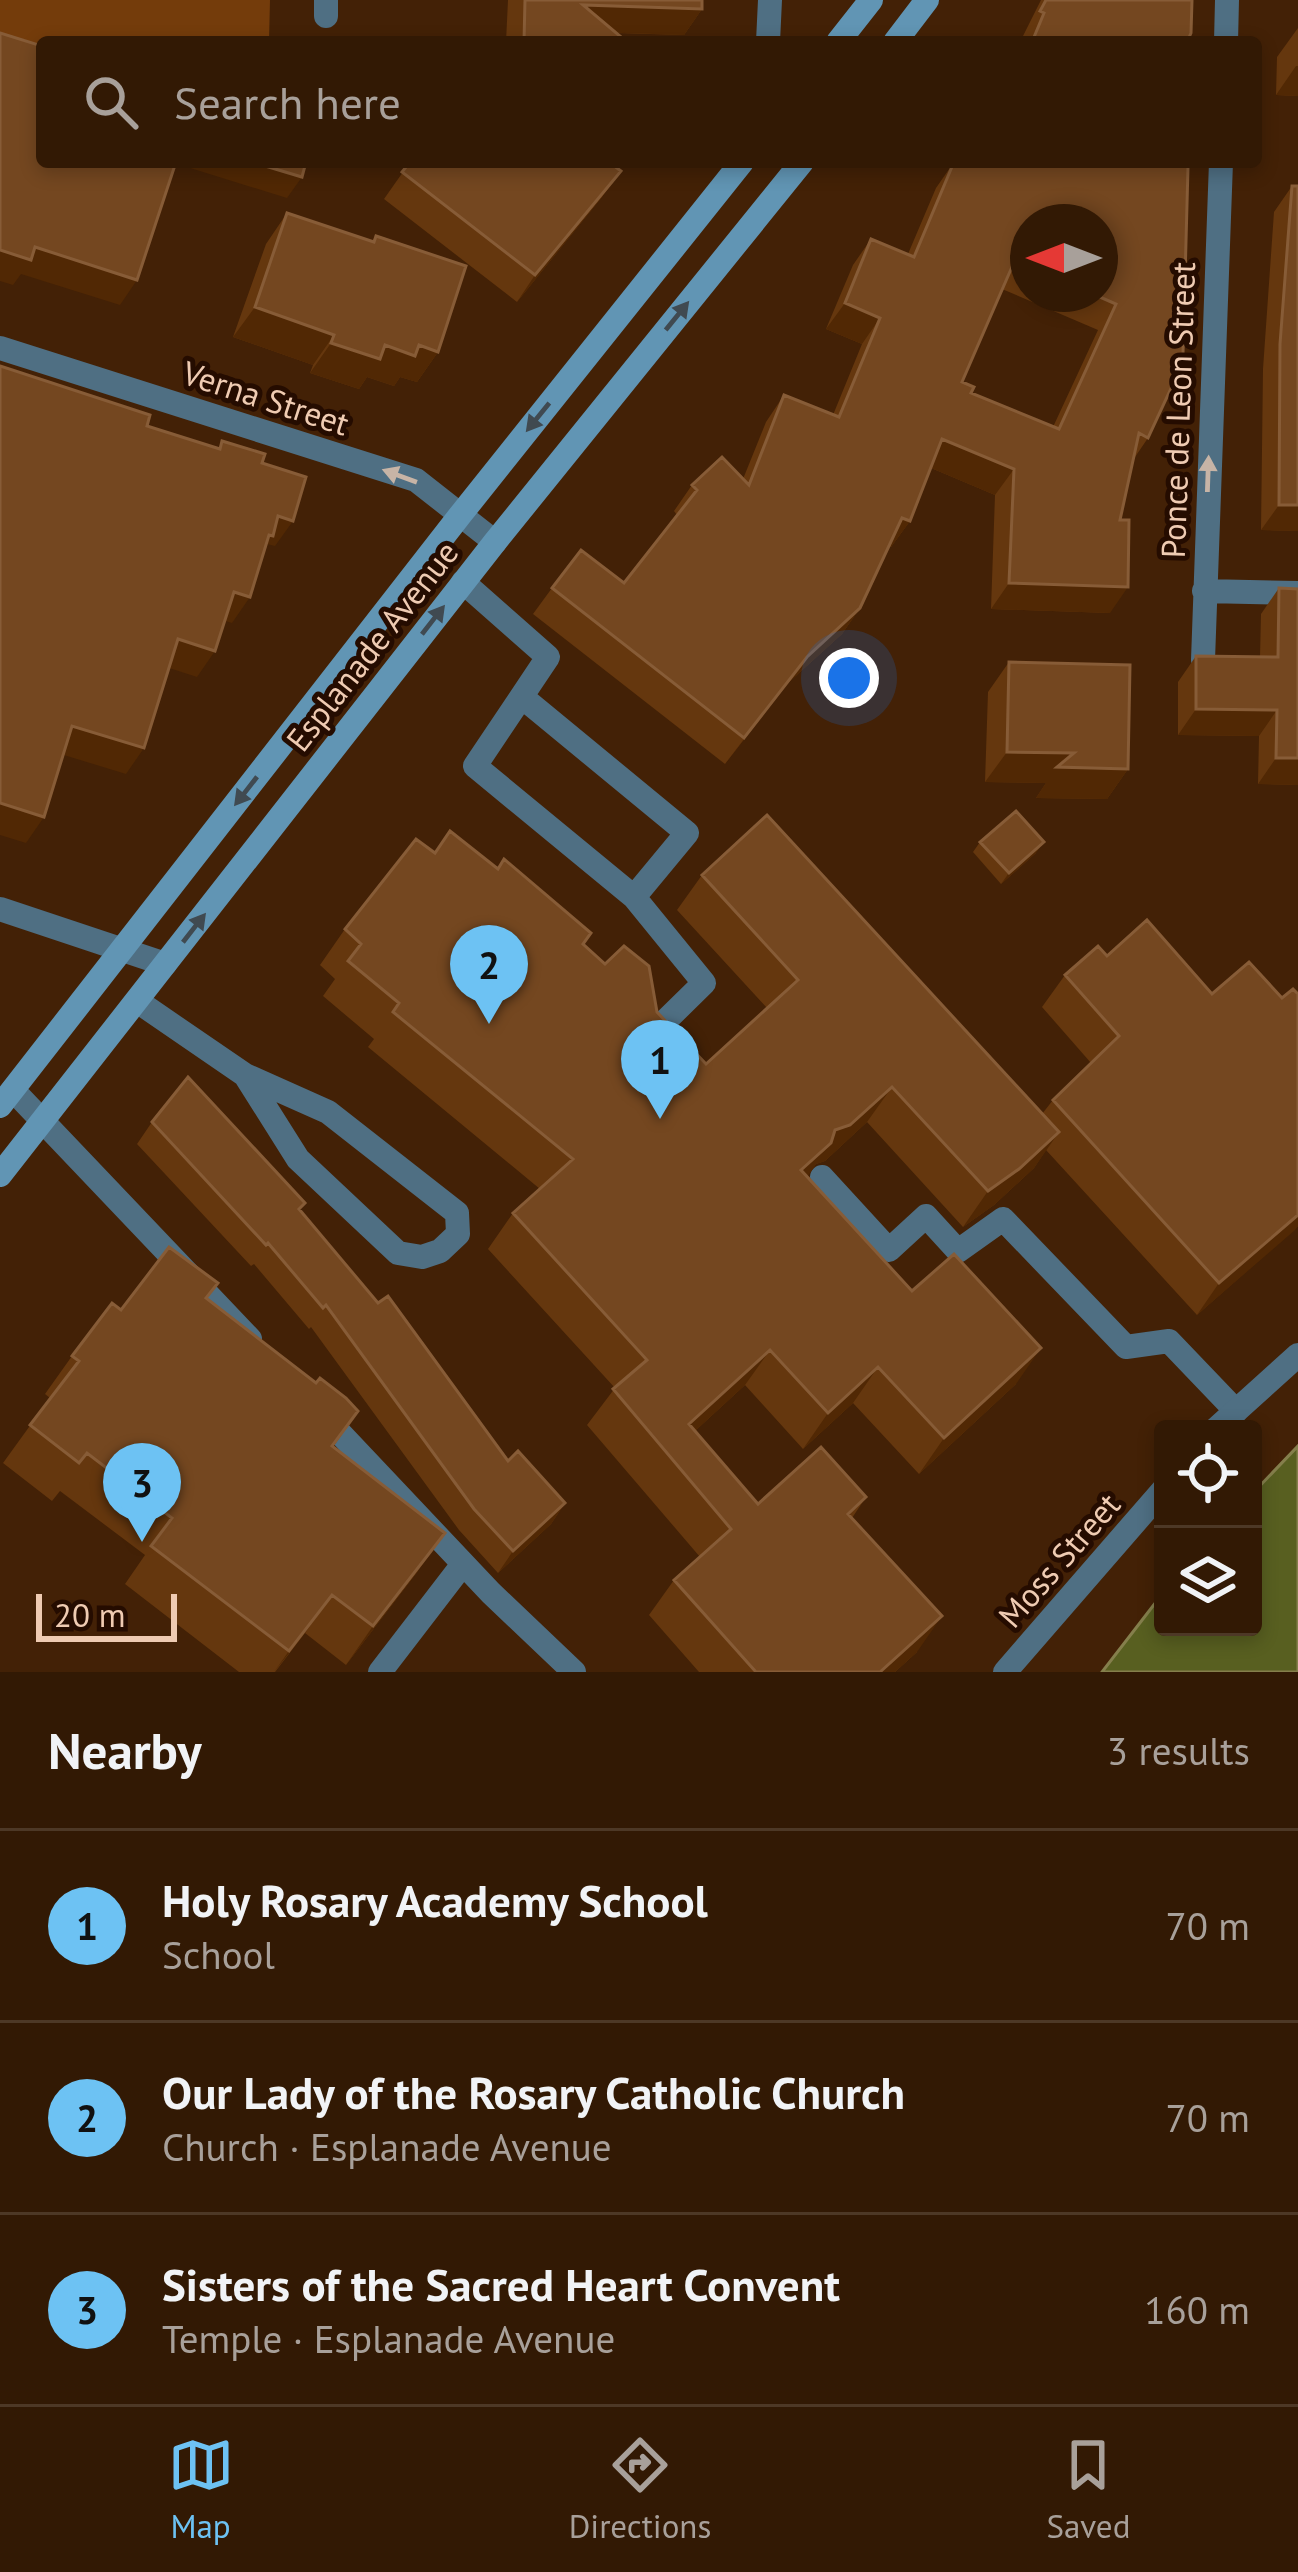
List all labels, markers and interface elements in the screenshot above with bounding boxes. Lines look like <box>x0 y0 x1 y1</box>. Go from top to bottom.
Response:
search box <box>36 36 1262 168</box>
icon: search <box>78 69 144 135</box>
text: Search here <box>174 73 401 131</box>
north arrow <box>1010 204 1118 312</box>
street label: Ponce de Leon Street <box>1151 261 1204 559</box>
one-way arrow <box>664 301 690 331</box>
street label: Verna Street <box>177 350 355 445</box>
one-way arrow <box>525 402 551 433</box>
one-way arrow <box>1199 454 1218 492</box>
one-way arrow <box>381 466 417 484</box>
street label: Esplanade Avenue <box>276 532 467 759</box>
one-way arrow <box>421 605 445 636</box>
your location <box>819 648 879 708</box>
one-way arrow <box>234 776 259 807</box>
one-way arrow <box>181 912 206 943</box>
pin: 2 <box>450 925 528 1024</box>
pin: 1 <box>621 1020 699 1119</box>
map controls <box>1154 1420 1262 1636</box>
button: locate <box>1154 1420 1262 1528</box>
pin: 3 <box>103 1443 181 1542</box>
street label: Moss Street <box>988 1483 1129 1636</box>
button: layers <box>1154 1528 1262 1636</box>
scale bar <box>36 1588 177 1641</box>
text: 20 m <box>54 1593 126 1636</box>
text: Nearby <box>48 1717 202 1783</box>
text: 3 results <box>1107 1725 1250 1776</box>
text: Holy Rosary Academy School <box>162 1871 708 1929</box>
text: 1 <box>76 1900 98 1951</box>
text: 70 m <box>1165 1900 1250 1951</box>
text: School <box>162 1929 275 1980</box>
text: Our Lady of the Rosary Catholic Church <box>162 2063 905 2121</box>
text: 2 <box>76 2092 98 2143</box>
text: 70 m <box>1165 2092 1250 2143</box>
text: Church · Esplanade Avenue <box>162 2121 612 2172</box>
text: Sisters of the Sacred Heart Convent <box>162 2255 840 2313</box>
text: 3 <box>76 2284 98 2335</box>
text: 160 m <box>1144 2284 1250 2335</box>
text: Temple · Esplanade Avenue <box>162 2313 615 2364</box>
tab: Map <box>168 2432 234 2547</box>
tab: Directions <box>569 2432 711 2547</box>
tab: Saved <box>1046 2432 1130 2547</box>

